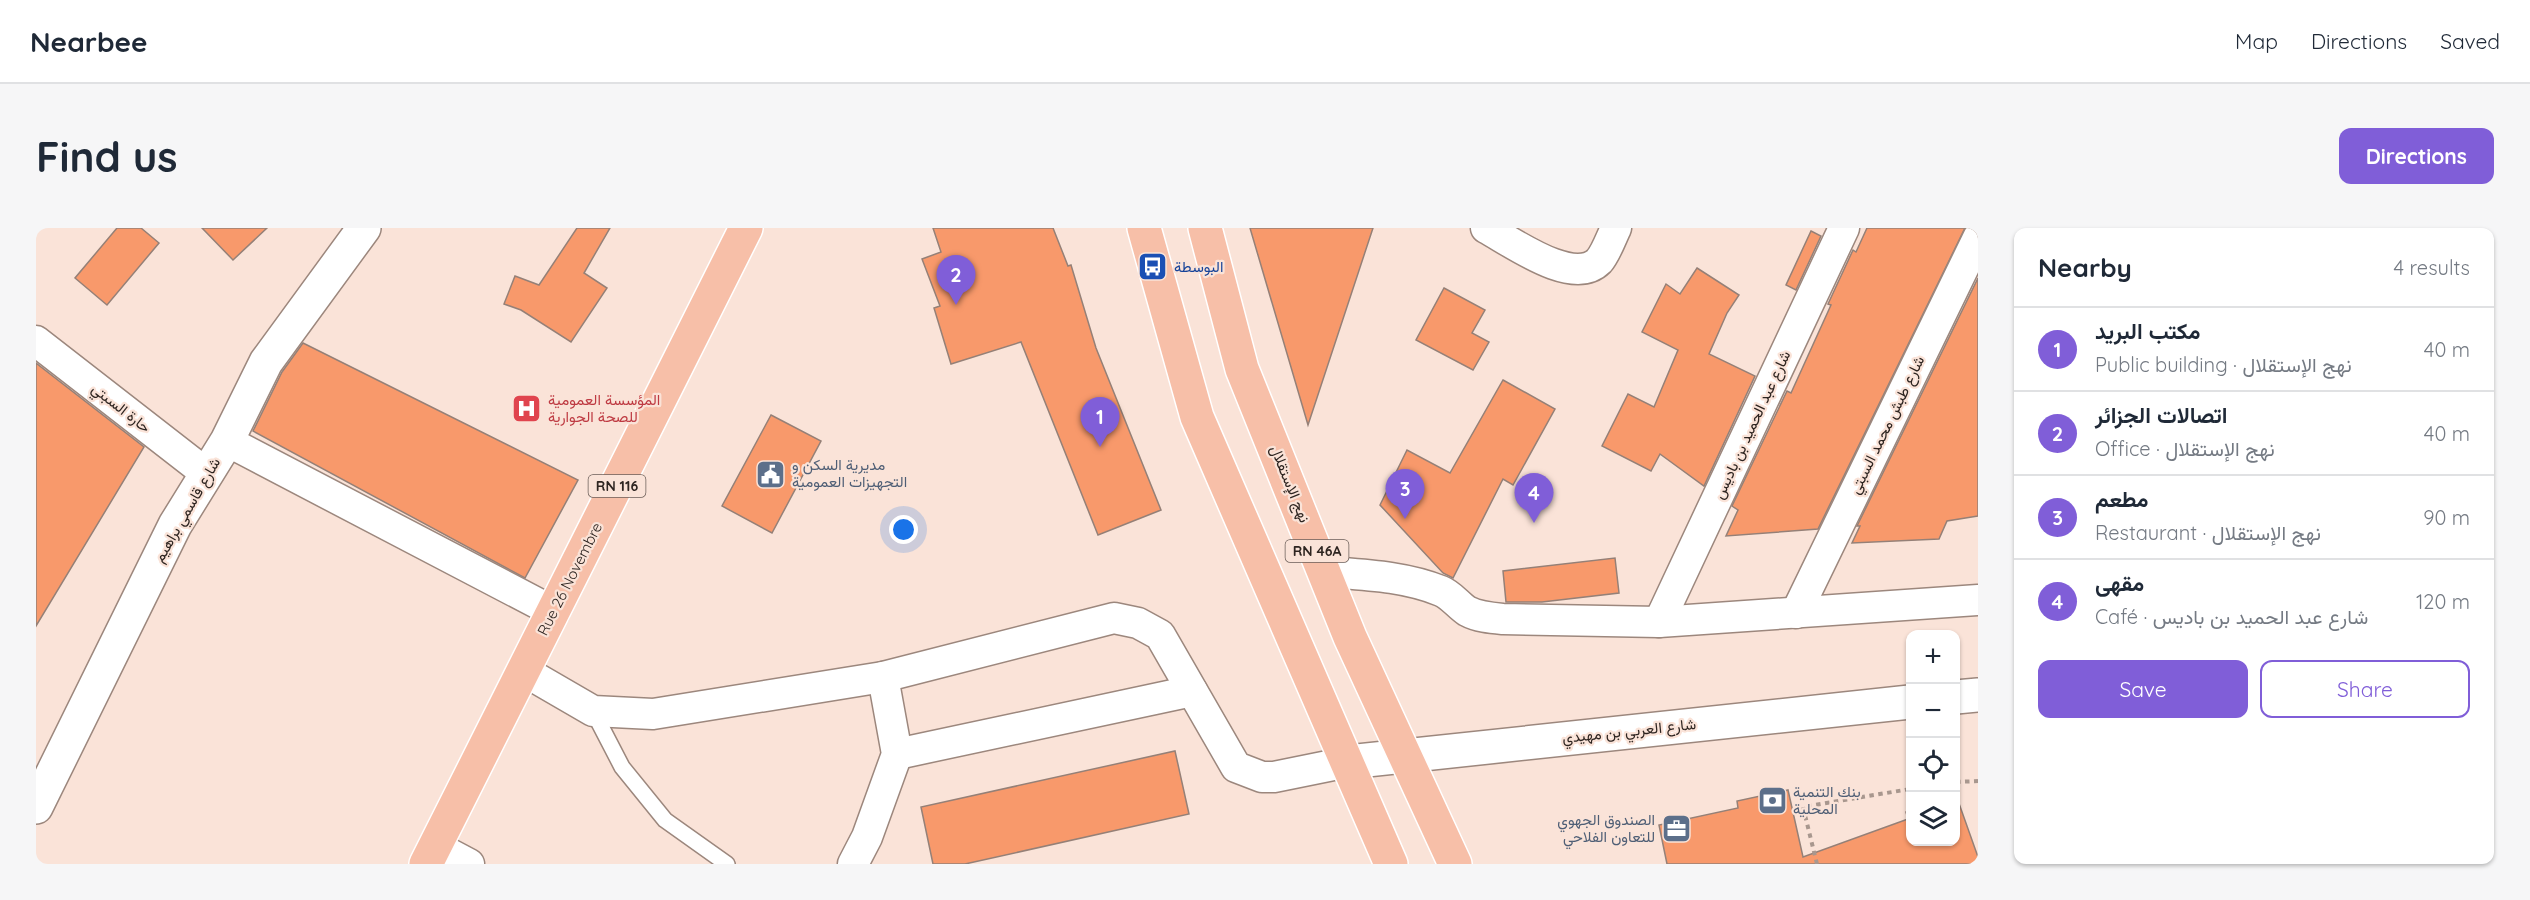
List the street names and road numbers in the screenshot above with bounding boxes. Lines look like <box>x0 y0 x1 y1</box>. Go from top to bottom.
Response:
street label: شارع عبد الحميد بن باديس <box>1709 347 1796 503</box>
street label: شارع طبش محمد السبتي <box>1845 352 1932 499</box>
street label: حارة السبتي <box>85 379 155 440</box>
street label: نهج الإستقلال <box>1264 442 1315 526</box>
street label: شارع قاسمي براهيم <box>149 454 228 567</box>
road number: RN 116 <box>588 475 646 497</box>
street label: Rue 26 Novembre <box>533 519 606 639</box>
road number: RN 46A <box>1286 540 1348 562</box>
street label: شارع العربي بن مهيدي <box>1561 714 1697 751</box>

